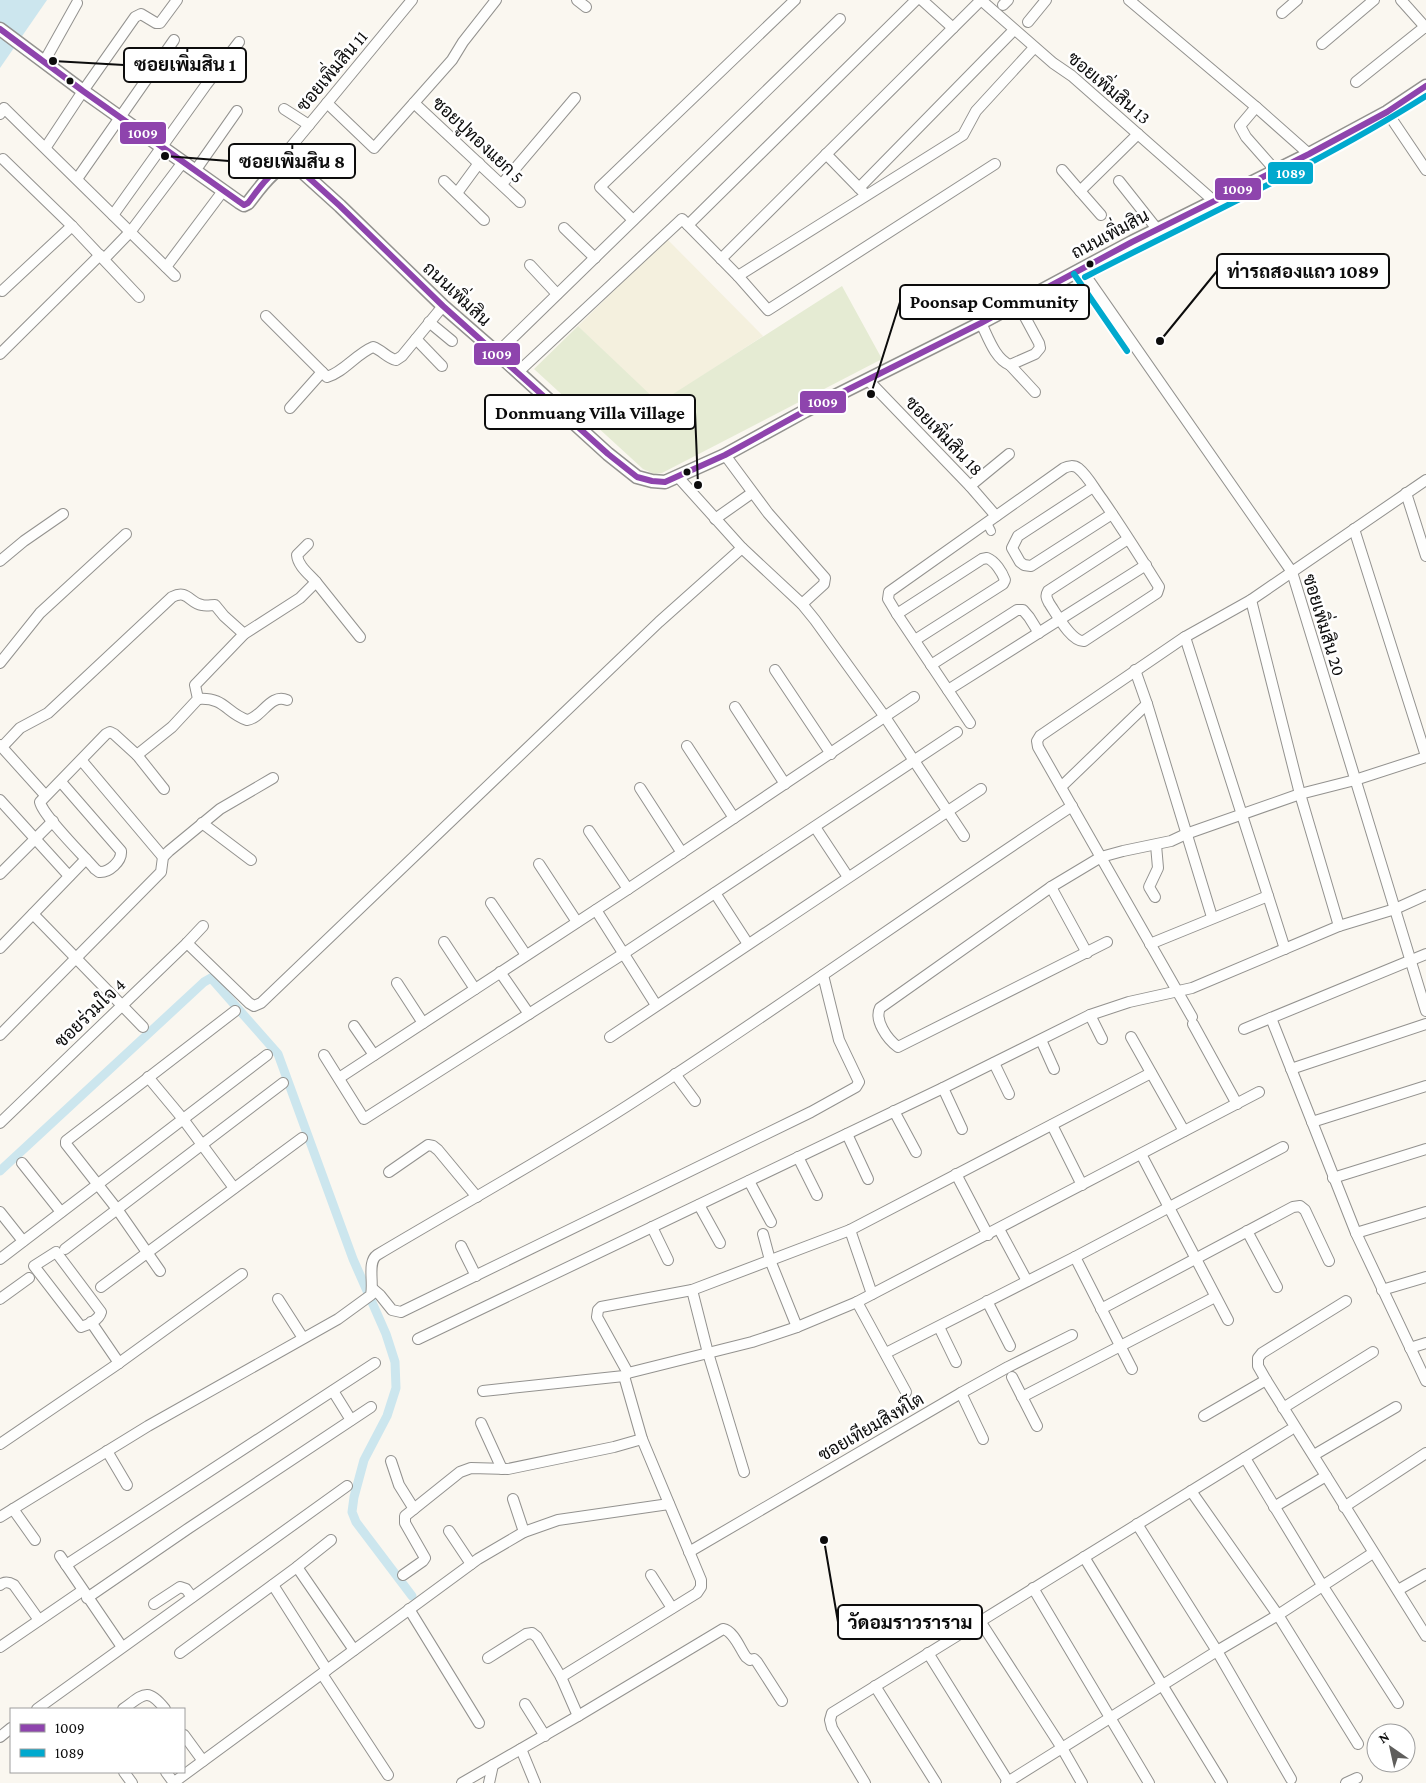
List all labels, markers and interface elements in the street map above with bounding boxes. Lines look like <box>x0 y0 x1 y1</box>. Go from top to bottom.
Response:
street label: ซอยเพิ่มสิน 11 <box>289 23 371 115</box>
street label: ซอยเพิ่มสิน 13 <box>1064 44 1158 128</box>
callout: ซอยเพิ่มสิน 1 <box>124 48 246 82</box>
text: ซอยเพิ่มสิน 1 <box>134 48 236 75</box>
unlabelled marker <box>65 76 75 86</box>
street label: ซอยปูทองแยก 5 <box>426 93 528 189</box>
line badge: 1009 <box>119 121 167 145</box>
text: 1009 <box>128 125 158 141</box>
callout: ซอยเพิ่มสิน 8 <box>229 144 355 178</box>
text: ซอยเพิ่มสิน 8 <box>239 145 345 172</box>
line badge: 1089 <box>1267 161 1314 185</box>
text: 1089 <box>1276 165 1306 181</box>
line badge: 1009 <box>1214 177 1262 201</box>
text: 1009 <box>1223 181 1253 197</box>
street label: ถนนเพิ่มสิน <box>1065 201 1152 263</box>
street label: ถนนเพิ่มสิน <box>419 254 498 330</box>
callout: ท่ารถสองแถว 1089 <box>1217 254 1389 288</box>
unlabelled marker <box>1085 259 1095 269</box>
text: ท่ารถสองแถว 1089 <box>1227 260 1379 282</box>
callout: Poonsap Community <box>900 285 1089 319</box>
text: Poonsap Community <box>910 291 1079 312</box>
line badge: 1009 <box>473 342 521 366</box>
text: 1009 <box>482 346 512 362</box>
street label: ซอยเพิ่มสิน 18 <box>901 389 991 480</box>
line badge: 1009 <box>799 390 847 414</box>
text: 1009 <box>808 394 838 410</box>
callout: Donmuang Villa Village <box>485 395 695 429</box>
text: Donmuang Villa Village <box>495 402 685 423</box>
unlabelled marker <box>682 467 692 477</box>
street label: ซอยเพิ่มสิน 20 <box>1299 570 1354 678</box>
street label: ซอยร่วมใจ 4 <box>48 972 129 1052</box>
street label: ซอยเทียมสิงห์โต <box>813 1386 927 1465</box>
callout: วัดอมราวราราม <box>838 1605 982 1639</box>
text: วัดอมราวราราม <box>848 1612 972 1633</box>
legend <box>10 1708 185 1773</box>
text: 1009 <box>55 1720 85 1736</box>
north arrow <box>1366 1723 1416 1773</box>
text: N <box>1375 1728 1393 1747</box>
text: 1089 <box>55 1745 84 1761</box>

